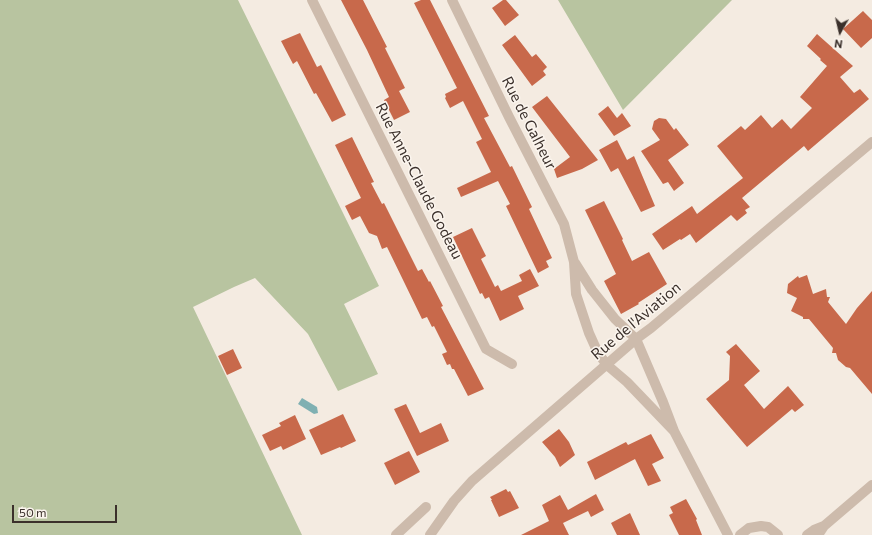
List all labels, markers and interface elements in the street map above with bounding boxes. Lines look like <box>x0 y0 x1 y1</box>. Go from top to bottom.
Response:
north arrow <box>820 12 860 52</box>
text: N <box>833 37 843 51</box>
street label: Rue de Galheur <box>498 73 560 173</box>
street label: Rue Anne-Claude Godeau <box>372 100 466 262</box>
street label: Rue de l'Aviation <box>588 278 684 364</box>
scale bar <box>14 497 119 523</box>
text: 50 m <box>19 505 47 519</box>

